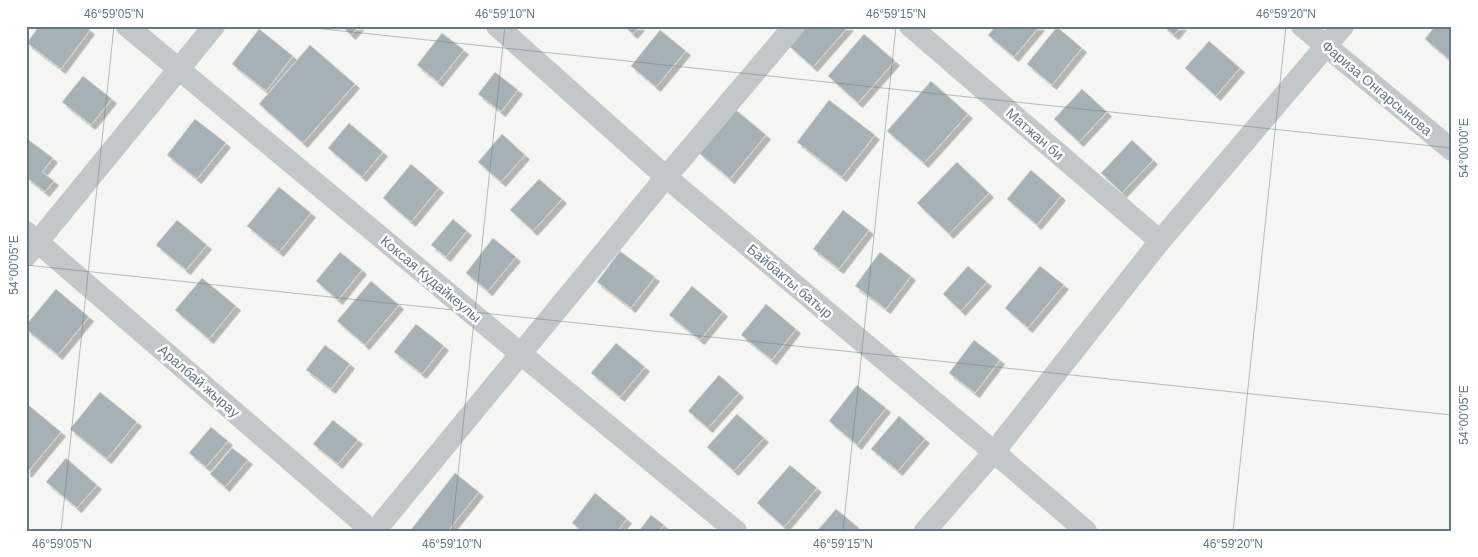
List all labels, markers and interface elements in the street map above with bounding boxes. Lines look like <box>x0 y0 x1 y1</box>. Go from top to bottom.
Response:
text: 46°59'05"N <box>84 7 144 21</box>
text: 46°59'10"N <box>475 7 535 21</box>
text: 46°59'15"N <box>866 7 926 21</box>
text: 46°59'20"N <box>1256 7 1316 21</box>
street label: Фариза Онгарсынова <box>1319 37 1435 139</box>
street label: Матжан би <box>1003 105 1067 163</box>
text: 54°00'00"E <box>1457 118 1471 178</box>
street label: Коксая Кудайкеулы <box>378 232 484 326</box>
text: 54°00'05"E <box>7 235 21 295</box>
street label: Байбакты батыр <box>744 241 836 321</box>
street label: Аралбай жырау <box>155 341 243 421</box>
text: 54°00'05"E <box>1457 385 1471 445</box>
text: 46°59'05"N <box>32 537 92 551</box>
text: 46°59'10"N <box>422 537 482 551</box>
text: 46°59'15"N <box>813 537 873 551</box>
text: 46°59'20"N <box>1203 537 1263 551</box>

